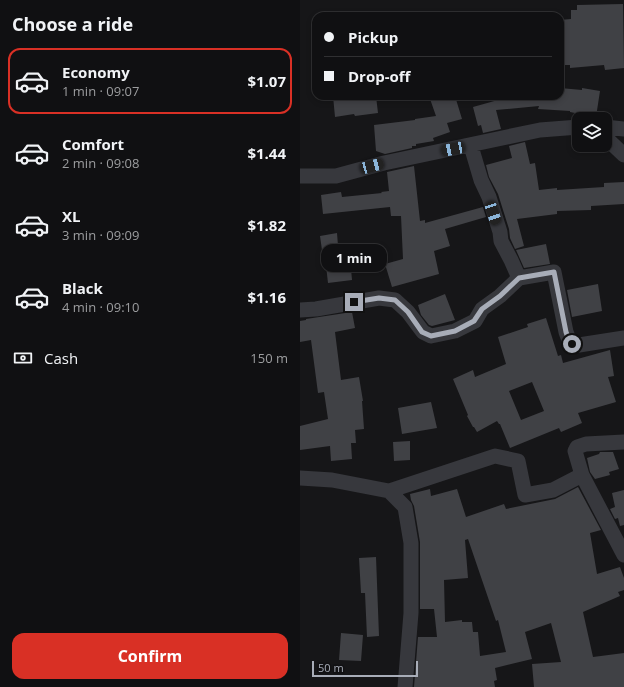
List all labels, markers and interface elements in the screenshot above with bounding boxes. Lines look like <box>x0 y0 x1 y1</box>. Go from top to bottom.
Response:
text: Choose a ride <box>12 12 133 36</box>
text: Pickup <box>348 27 398 47</box>
text: Economy <box>62 62 130 82</box>
icon: car <box>14 63 50 99</box>
text: Drop-off <box>348 66 410 86</box>
text: $1.07 <box>247 71 286 91</box>
text: 1 min · 09:07 <box>62 82 139 100</box>
map controls <box>572 112 612 152</box>
button: layers <box>572 112 612 152</box>
text: Comfort <box>62 134 124 154</box>
icon: car <box>14 135 50 171</box>
car <box>440 141 466 157</box>
text: $1.44 <box>247 143 286 163</box>
text: 2 min · 09:08 <box>62 154 139 172</box>
car <box>359 157 385 175</box>
car <box>484 200 502 226</box>
text: XL <box>62 206 80 226</box>
icon: car <box>14 207 50 243</box>
text: $1.82 <box>247 215 286 235</box>
text: 3 min · 09:09 <box>62 226 139 244</box>
callout: 1 min <box>321 244 387 272</box>
text: 1 min <box>336 249 372 267</box>
text: Black <box>62 278 103 298</box>
icon: car <box>14 279 50 315</box>
text: $1.16 <box>247 287 286 307</box>
route end <box>345 293 363 311</box>
text: 4 min · 09:10 <box>62 298 139 316</box>
route start <box>563 335 581 353</box>
icon: cash <box>12 347 34 369</box>
text: Cash <box>44 348 78 368</box>
text: 150 m <box>250 349 288 367</box>
button: Confirm <box>12 633 288 679</box>
scale bar <box>312 659 418 678</box>
text: 50 m <box>318 660 344 675</box>

